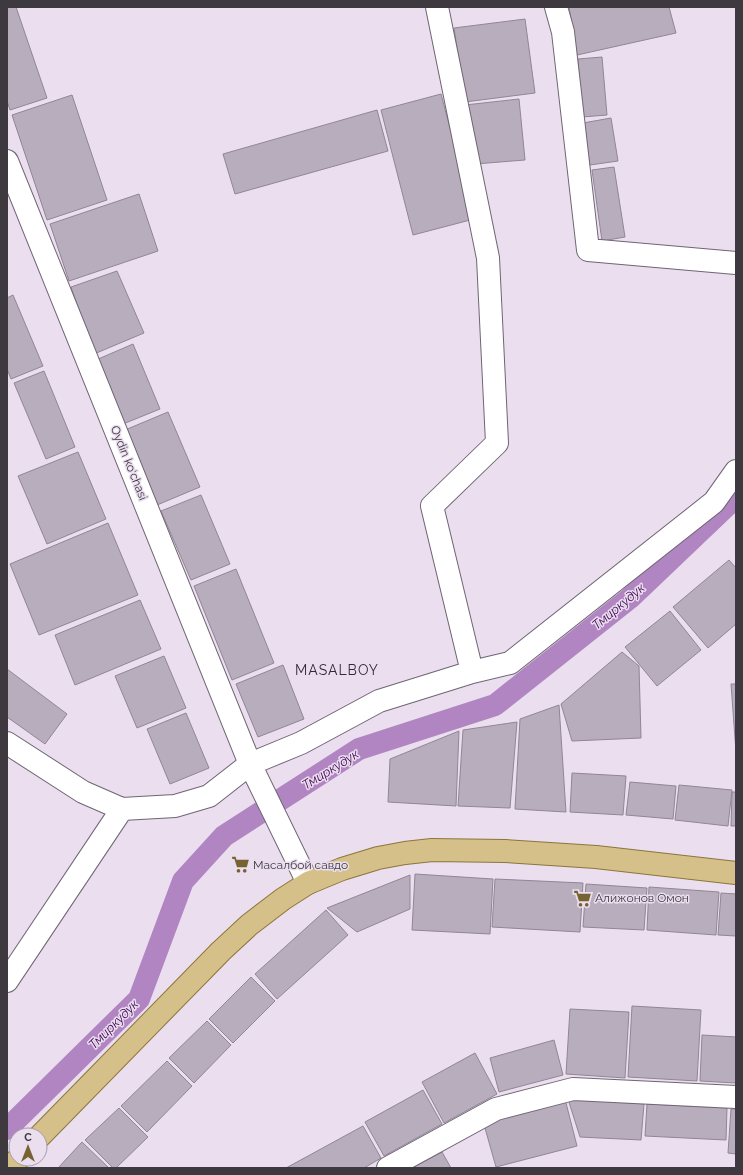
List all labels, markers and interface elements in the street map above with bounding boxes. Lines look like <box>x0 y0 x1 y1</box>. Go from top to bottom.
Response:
street label: Oydin ko‘chasi <box>108 424 150 502</box>
water label: Тмиркудук <box>589 580 648 633</box>
district label: MASALBOY <box>295 662 379 678</box>
water label: Тмиркудук <box>299 746 362 793</box>
supermarket icon: Масалбой савдо <box>230 855 250 875</box>
place label: Масалбой савдо <box>253 858 348 872</box>
supermarket icon: Алижонов Омон <box>572 888 592 908</box>
place label: Алижонов Омон <box>595 891 689 905</box>
water label: Тмиркудук <box>86 996 142 1052</box>
north arrow <box>8 1127 48 1167</box>
text: С <box>24 1131 32 1144</box>

